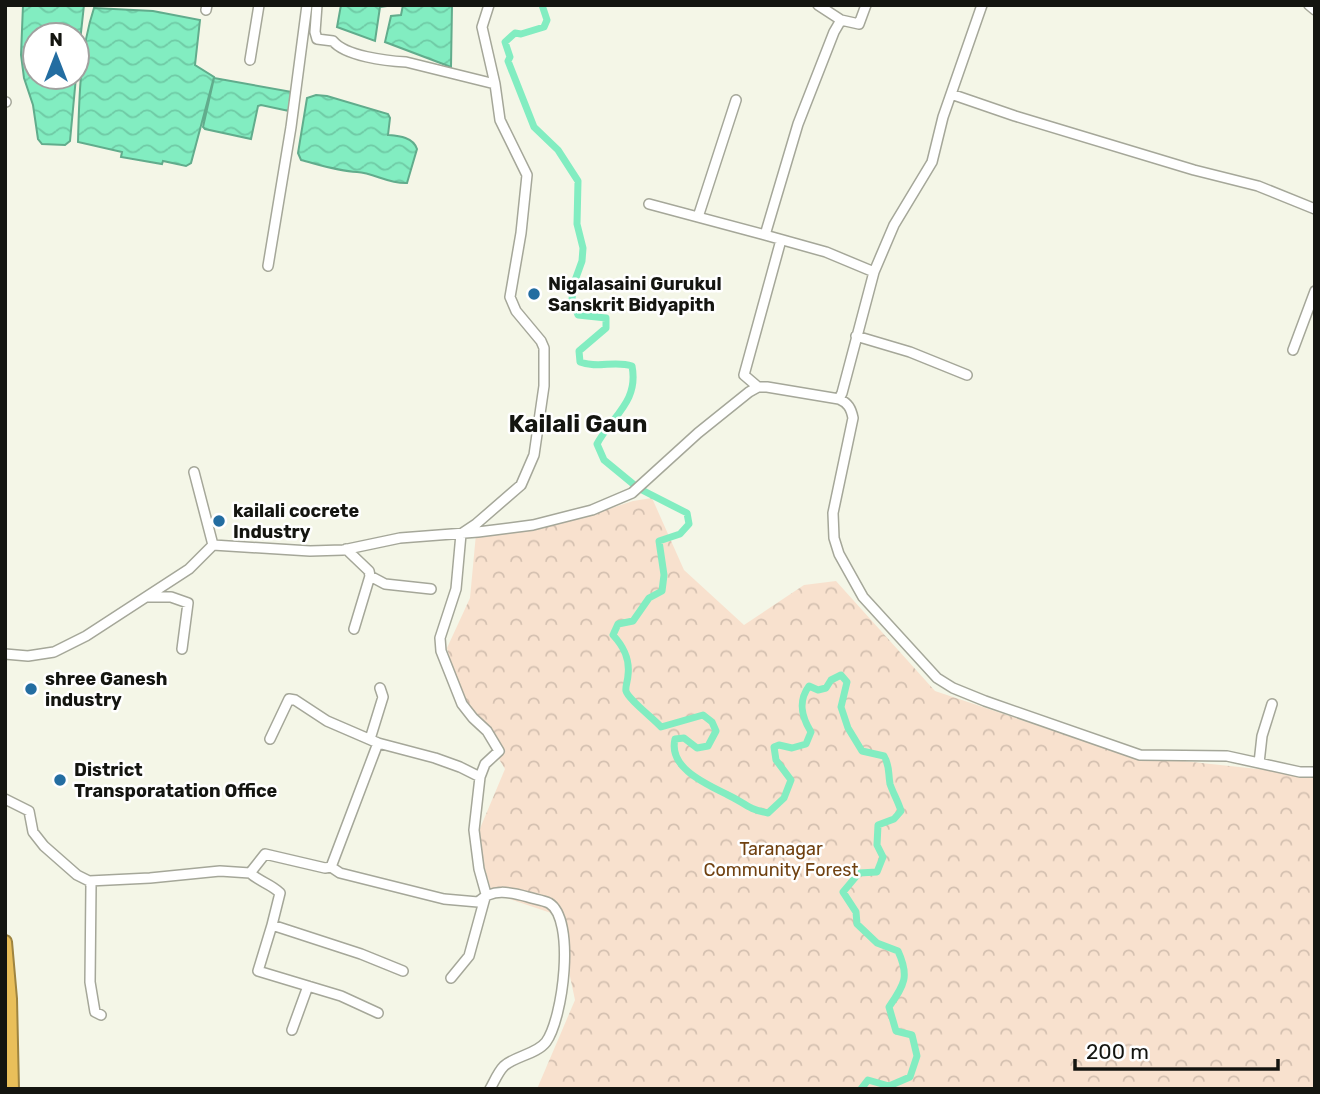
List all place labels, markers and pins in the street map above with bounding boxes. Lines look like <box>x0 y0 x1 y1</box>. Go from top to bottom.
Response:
place label: Nigalasaini Gurukul Sanskrit Bidyapith <box>548 273 722 316</box>
marker: Nigalasaini Gurukul Sanskrit Bidyapith <box>526 286 542 302</box>
place label: kailali cocrete Industry <box>233 500 359 543</box>
marker: kailali cocrete Industry <box>211 513 227 529</box>
place label: shree Ganesh industry <box>45 668 167 711</box>
marker: shree Ganesh industry <box>23 681 39 697</box>
place label: District Transporatation Office <box>74 759 278 802</box>
marker: District Transporatation Office <box>52 772 68 788</box>

